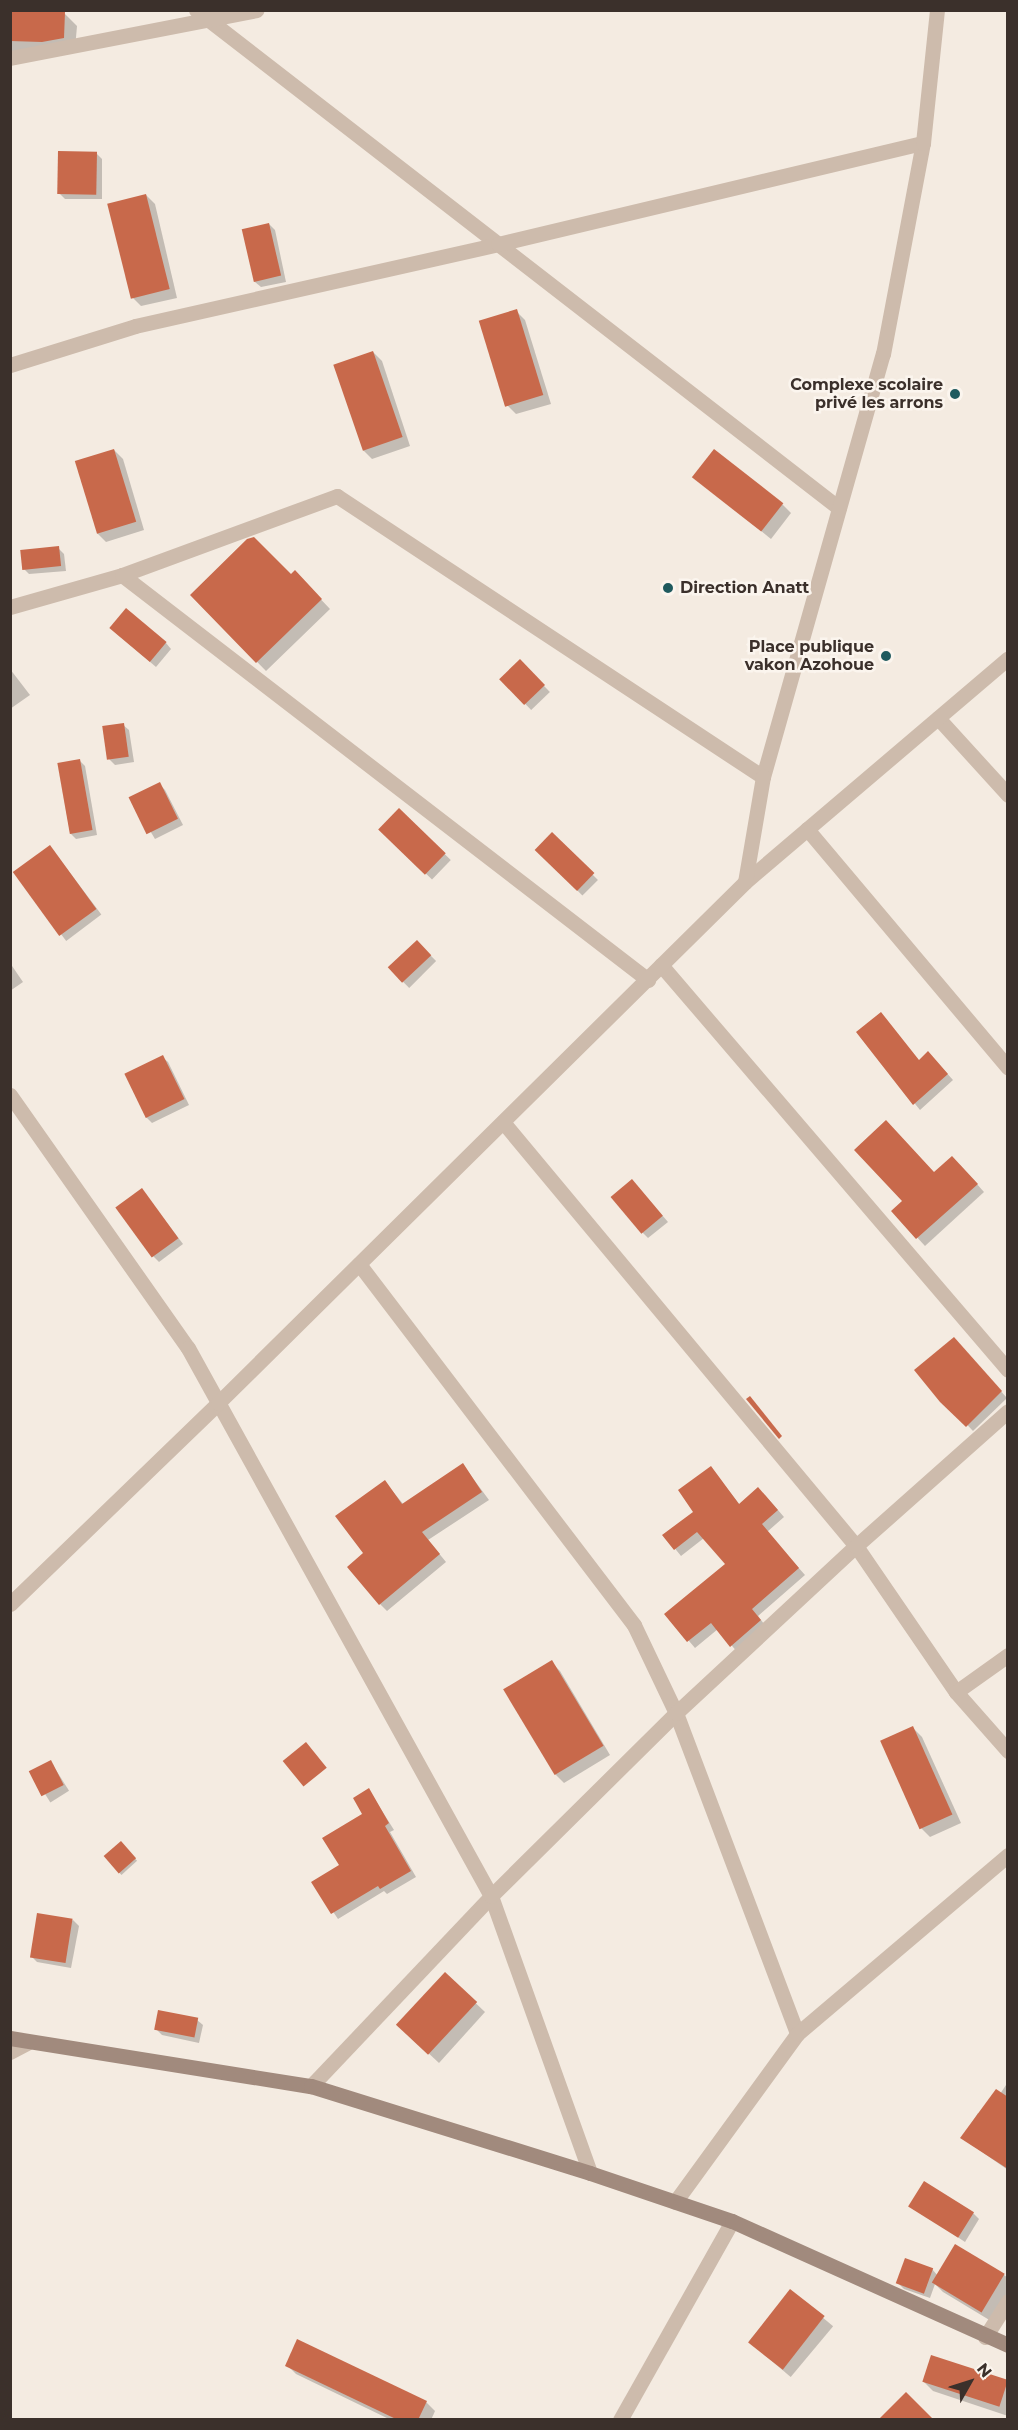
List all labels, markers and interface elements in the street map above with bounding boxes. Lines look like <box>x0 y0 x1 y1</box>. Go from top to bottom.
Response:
place label: Complexe scolaire privé les arrons <box>790 375 943 413</box>
marker: Complexe scolaire privé les arrons <box>948 387 962 401</box>
place label: Direction Anatt <box>680 578 809 598</box>
marker: Direction Anatt <box>661 581 675 595</box>
place label: Place publique vakon Azohoue <box>745 637 874 675</box>
marker: Place publique vakon Azohoue <box>879 649 893 663</box>
north arrow <box>940 2352 1000 2412</box>
text: N <box>973 2359 996 2381</box>

